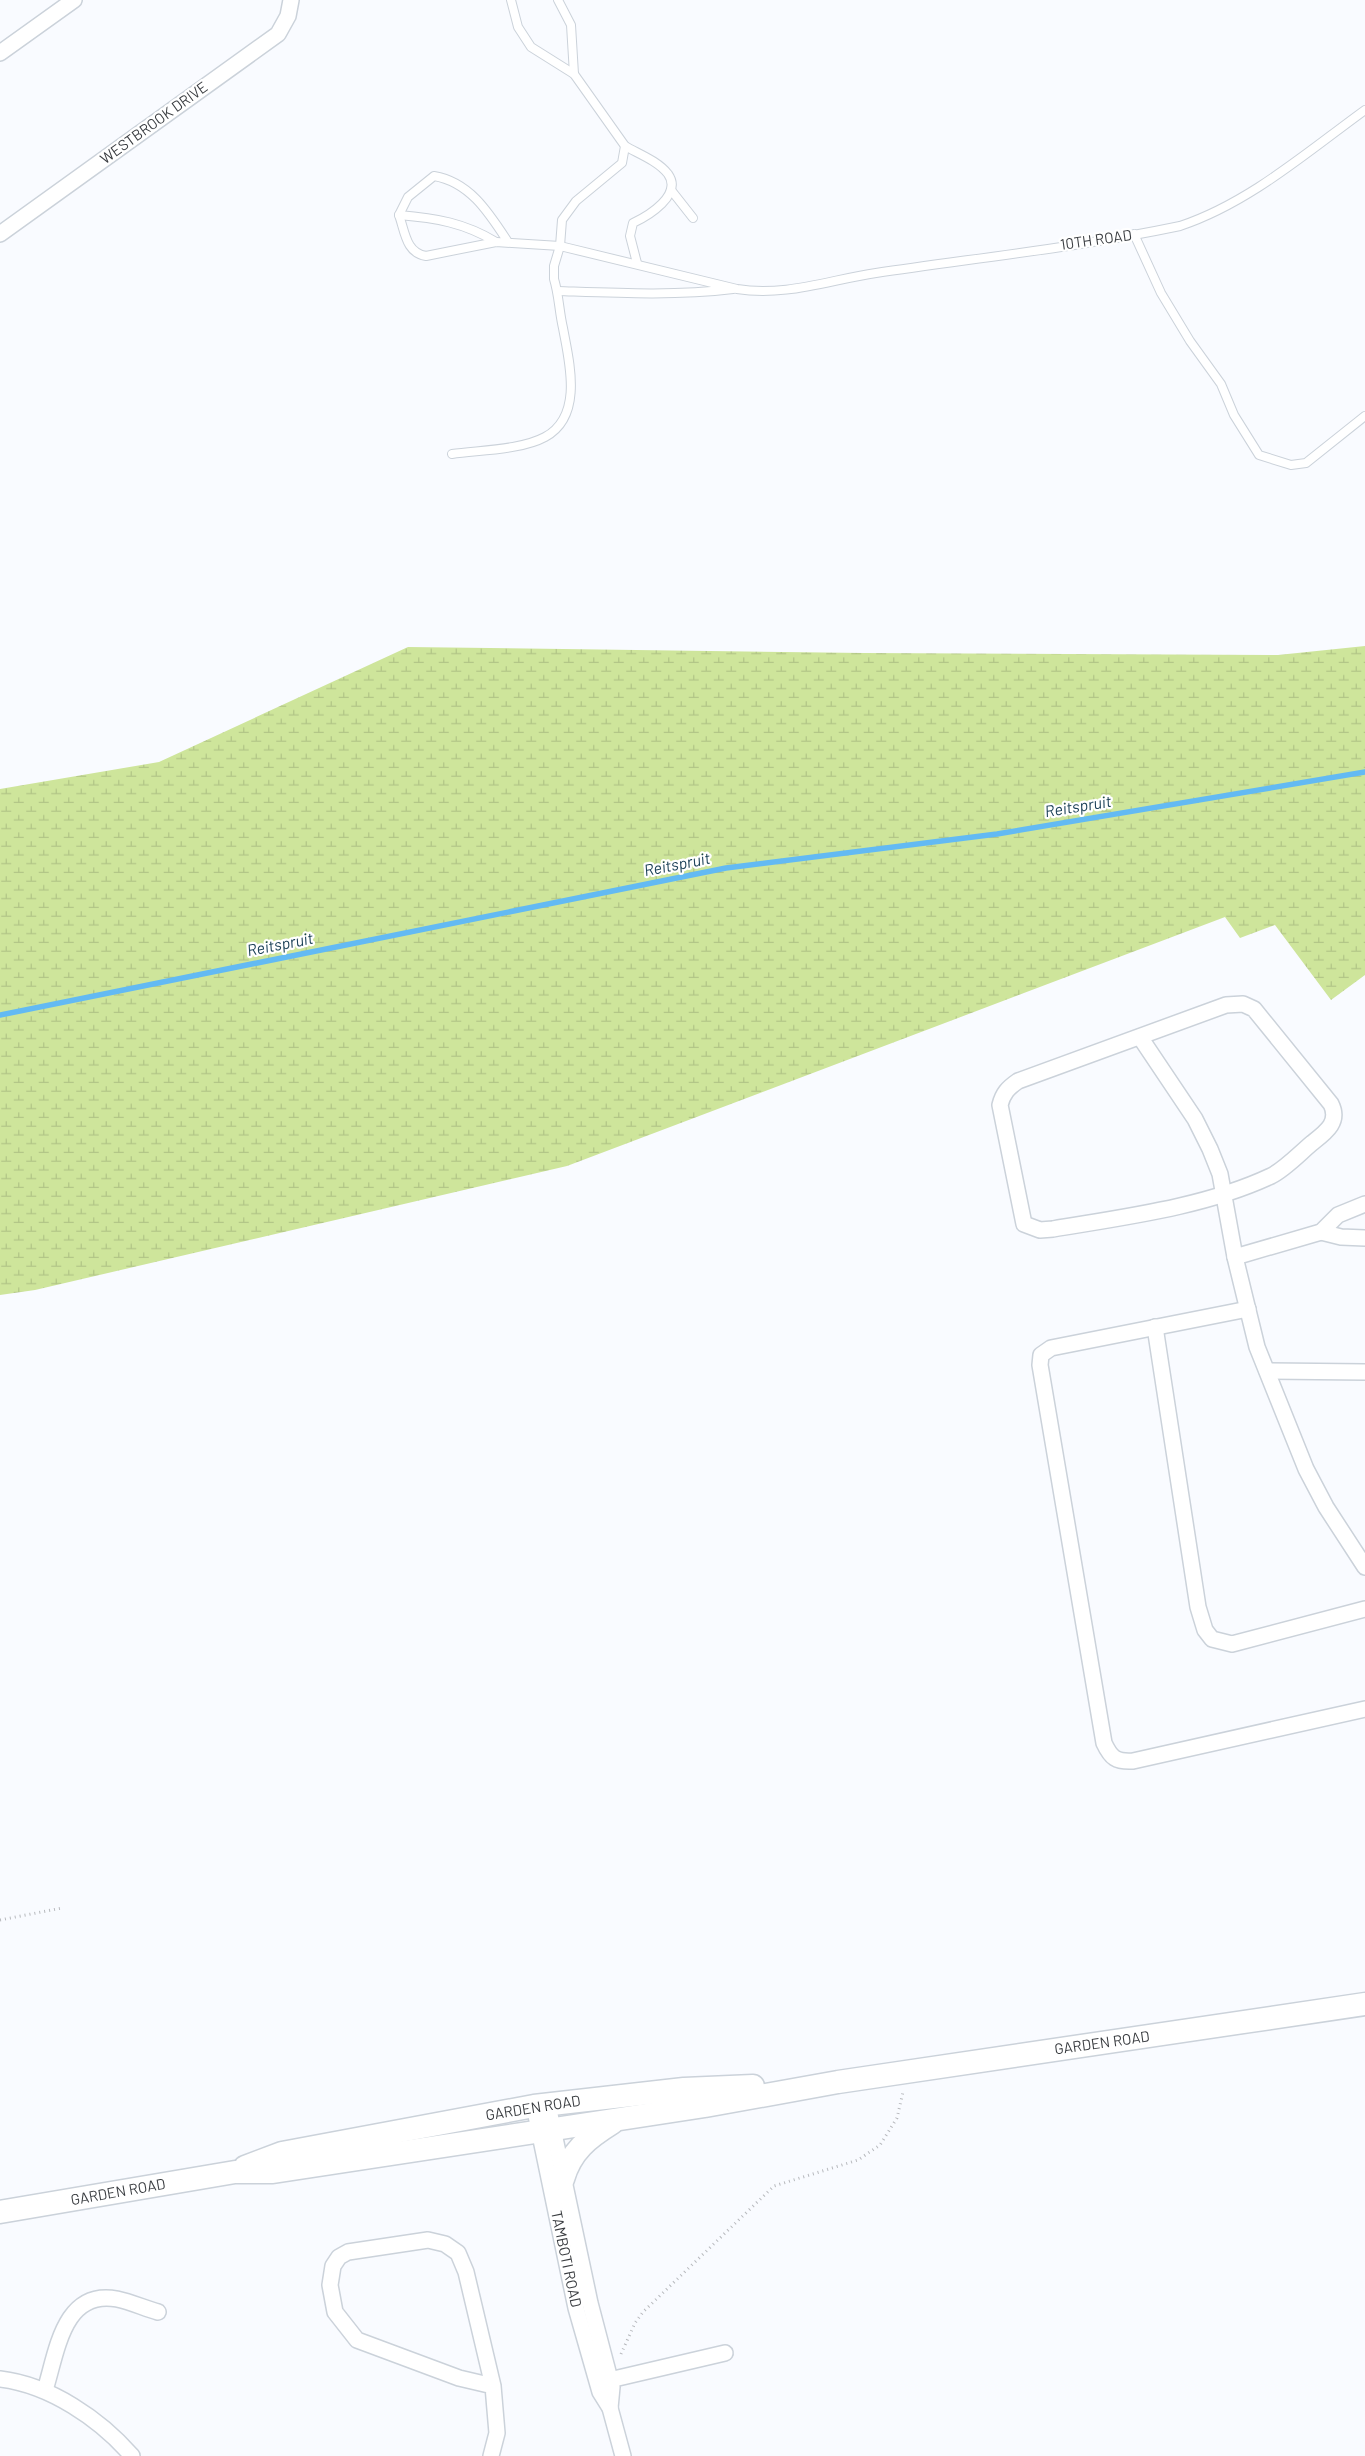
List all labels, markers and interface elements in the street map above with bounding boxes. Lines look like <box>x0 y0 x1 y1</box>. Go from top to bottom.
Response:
street label: WESTBROOK DRIVE <box>96 77 211 167</box>
street label: 10TH ROAD <box>1059 225 1133 253</box>
water label: Reitspruit <box>1043 791 1113 820</box>
water label: Reitspruit <box>642 848 712 879</box>
water label: Reitspruit <box>245 928 315 959</box>
street label: GARDEN ROAD <box>1053 2026 1151 2058</box>
street label: GARDEN ROAD <box>484 2091 582 2123</box>
street label: GARDEN ROAD <box>69 2174 167 2208</box>
street label: TAMBOTI ROAD <box>548 2209 586 2309</box>

